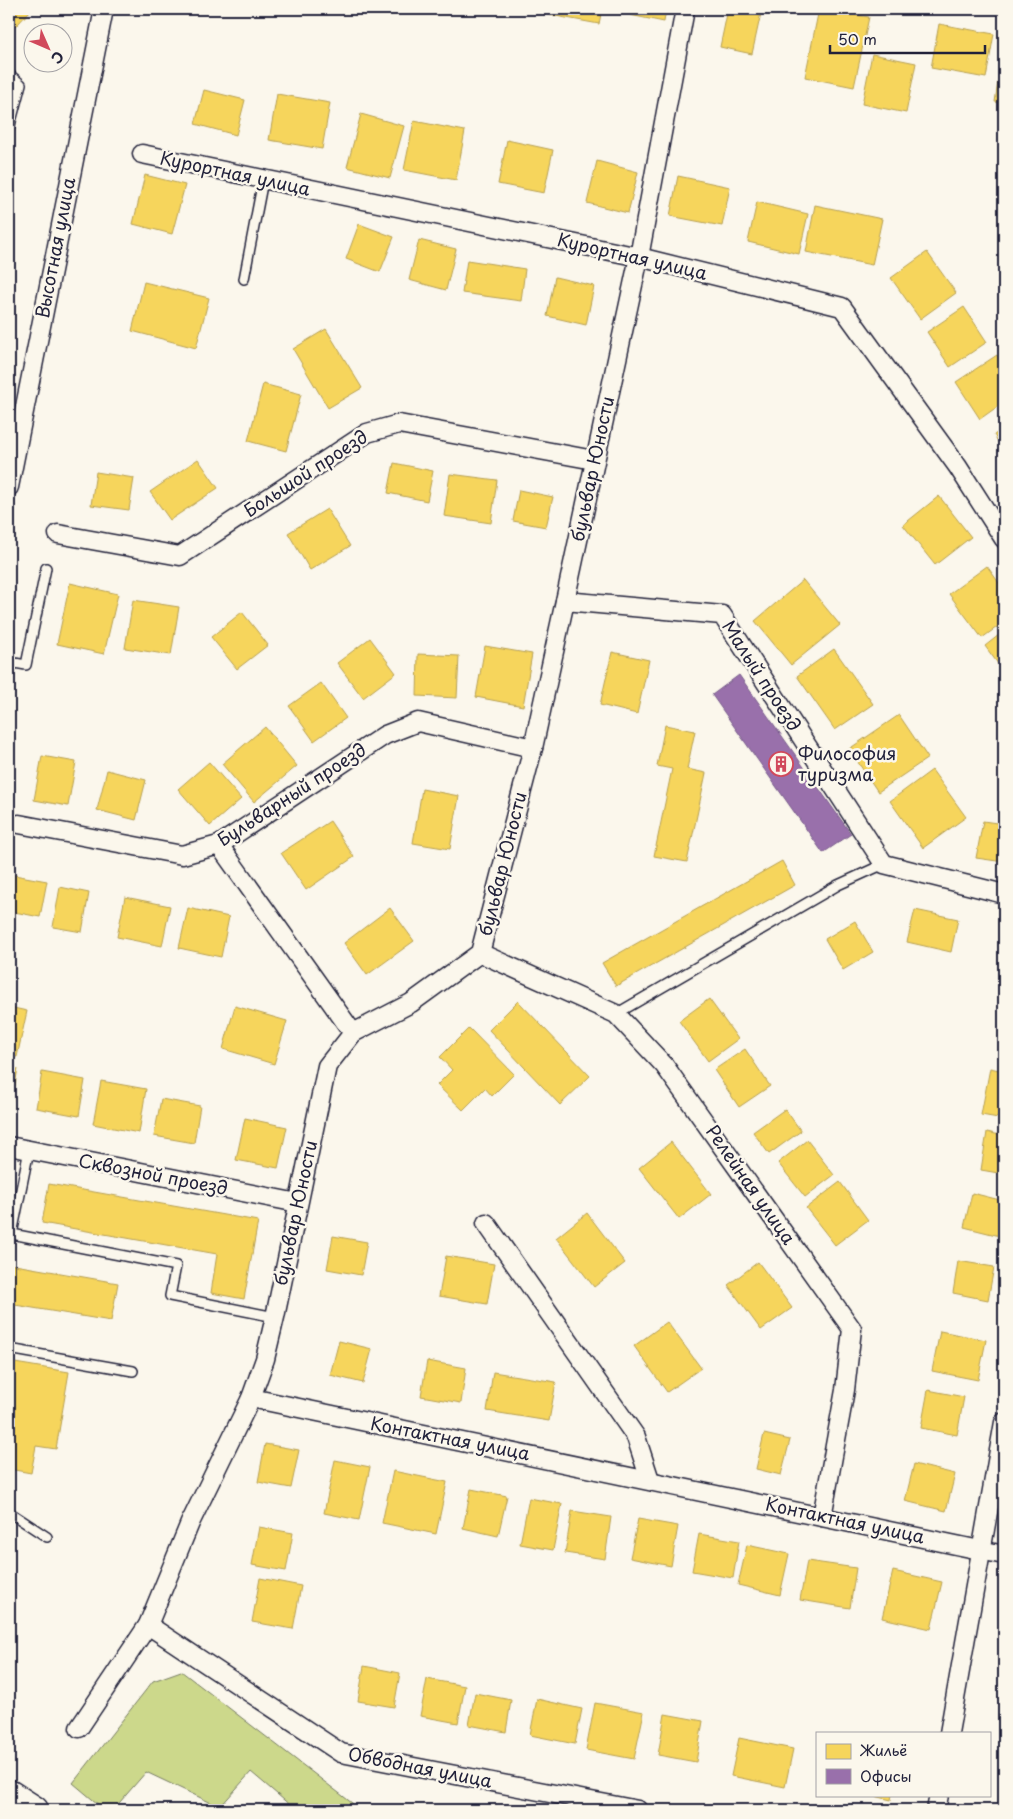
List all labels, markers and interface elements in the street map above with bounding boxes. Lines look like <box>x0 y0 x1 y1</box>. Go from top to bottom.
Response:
north arrow <box>22 22 72 72</box>
scale bar <box>830 22 986 54</box>
text: 50 m <box>838 27 877 50</box>
text: С <box>46 46 69 69</box>
street label: Курортная улица <box>158 143 314 202</box>
street label: Высотная улица <box>28 174 82 320</box>
street label: Курортная улица <box>555 225 711 286</box>
street label: бульвар Юности <box>563 394 620 544</box>
street label: Большой проезд <box>238 422 372 523</box>
street label: Малый проезд <box>716 614 808 736</box>
street label: Бульварный проезд <box>211 735 371 852</box>
place label: Философия туризма <box>798 739 896 787</box>
building icon: Философия туризма <box>768 751 794 777</box>
street label: бульвар Юности <box>471 789 532 938</box>
street label: Релейная улица <box>700 1119 803 1250</box>
street label: бульвар Юности <box>266 1138 323 1288</box>
street label: Сквозной проезд <box>76 1146 230 1201</box>
street label: Контактная улица <box>368 1409 533 1466</box>
street label: Контактная улица <box>763 1489 928 1550</box>
legend <box>816 1732 990 1796</box>
text: Жильё <box>859 1738 907 1761</box>
street label: Обводная улица <box>346 1739 495 1794</box>
text: Офисы <box>860 1764 912 1787</box>

